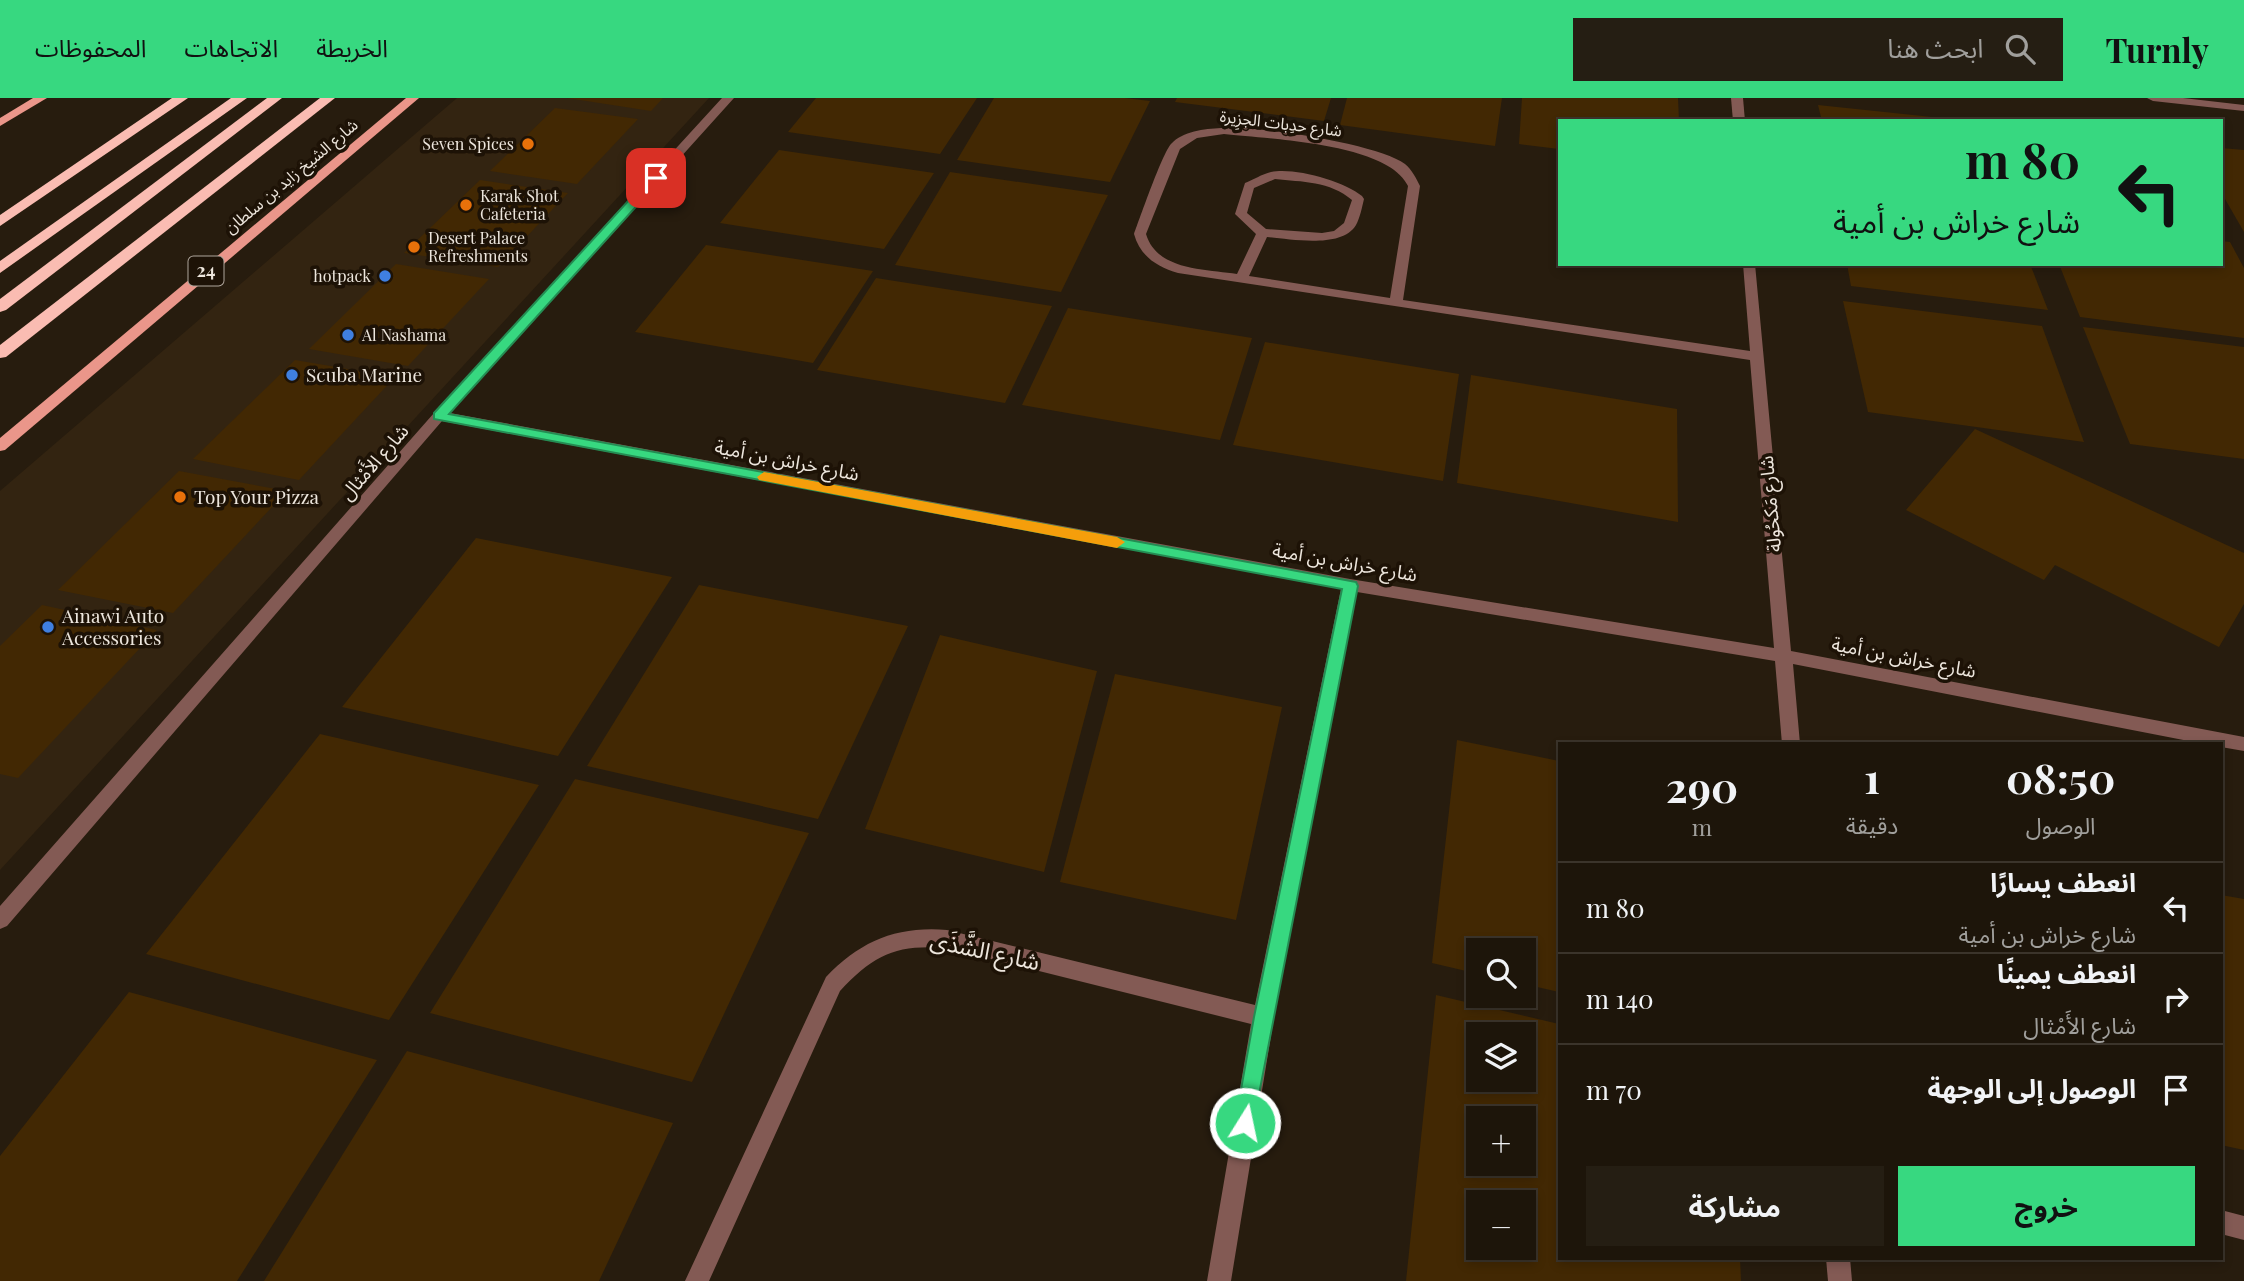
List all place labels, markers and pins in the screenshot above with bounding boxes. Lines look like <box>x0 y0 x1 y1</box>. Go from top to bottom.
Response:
place label: Seven Spices <box>422 133 514 154</box>
marker: Seven Spices <box>520 136 536 152</box>
pin <box>626 148 686 208</box>
place label: Karak Shot Cafeteria <box>480 185 559 224</box>
marker: Karak Shot Cafeteria <box>458 197 474 213</box>
place label: Desert Palace Refreshments <box>428 227 528 266</box>
marker: Desert Palace Refreshments <box>406 239 422 255</box>
place label: hotpack <box>313 265 371 286</box>
marker: hotpack <box>377 268 393 284</box>
place label: Al Nashama <box>361 324 446 345</box>
marker: Al Nashama <box>340 327 356 343</box>
place label: Scuba Marine <box>306 361 422 387</box>
marker: Scuba Marine <box>284 367 300 383</box>
place label: Top Your Pizza <box>194 483 320 509</box>
marker: Top Your Pizza <box>172 489 188 505</box>
place label: Ainawi Auto Accessories <box>61 602 164 650</box>
marker: Ainawi Auto Accessories <box>40 619 56 635</box>

